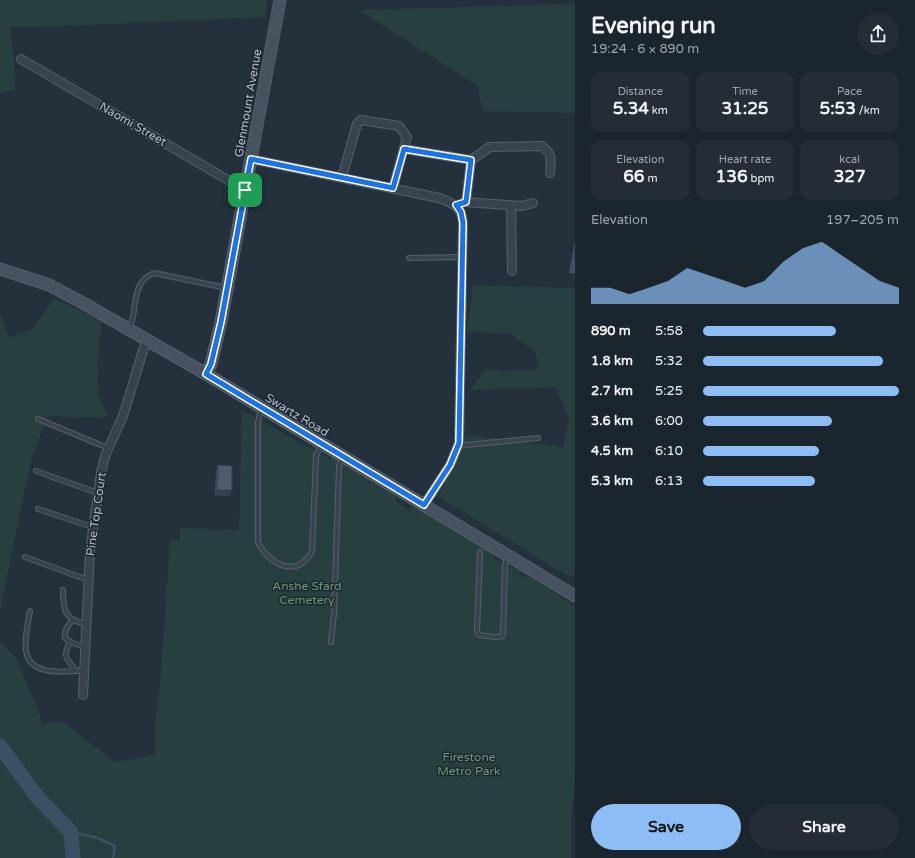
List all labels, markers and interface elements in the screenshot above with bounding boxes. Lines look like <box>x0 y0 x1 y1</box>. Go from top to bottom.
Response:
text: Evening run <box>591 13 716 39</box>
button: share <box>857 13 899 55</box>
text: 19:24 · 6 × 890 m <box>591 41 699 57</box>
street label: Glenmount Avenue <box>232 48 264 158</box>
text: Distance <box>618 85 663 98</box>
text: Time <box>732 85 758 98</box>
text: Pace <box>837 85 862 98</box>
text: 5.34 <box>613 98 649 119</box>
text: 31:25 <box>721 98 769 119</box>
text: 5:53 <box>820 98 856 119</box>
street label: Naomi Street <box>97 99 169 149</box>
text: km <box>649 104 668 117</box>
text: /km <box>856 104 880 117</box>
text: Elevation <box>616 153 664 166</box>
text: Heart rate <box>719 153 771 166</box>
text: kcal <box>839 153 860 166</box>
text: 66 <box>623 166 645 187</box>
text: 136 <box>716 166 748 187</box>
text: 327 <box>834 166 866 187</box>
text: m <box>645 172 657 185</box>
text: bpm <box>748 172 774 185</box>
pin <box>228 173 262 207</box>
icon: arrive <box>234 179 256 201</box>
text: Elevation <box>591 212 648 228</box>
text: 197–205 m <box>826 212 899 228</box>
text: 890 m <box>591 323 631 339</box>
text: 5:58 <box>655 323 683 339</box>
text: 1.8 km <box>591 353 633 369</box>
text: 5:32 <box>655 353 683 369</box>
text: 2.7 km <box>591 383 633 399</box>
text: 5:25 <box>655 383 683 399</box>
street label: Swartz Road <box>263 391 331 439</box>
text: 3.6 km <box>591 413 633 429</box>
text: 6:00 <box>655 413 683 429</box>
text: 4.5 km <box>591 443 633 459</box>
text: 6:10 <box>655 443 683 459</box>
street label: Pine Top Court <box>83 471 109 557</box>
text: 5.3 km <box>591 473 633 489</box>
text: 6:13 <box>655 473 683 489</box>
park label: Anshe Sfard Cemetery <box>272 579 342 607</box>
park label: Firestone Metro Park <box>437 750 501 778</box>
button: Save <box>591 804 741 850</box>
button: Share <box>749 804 899 850</box>

